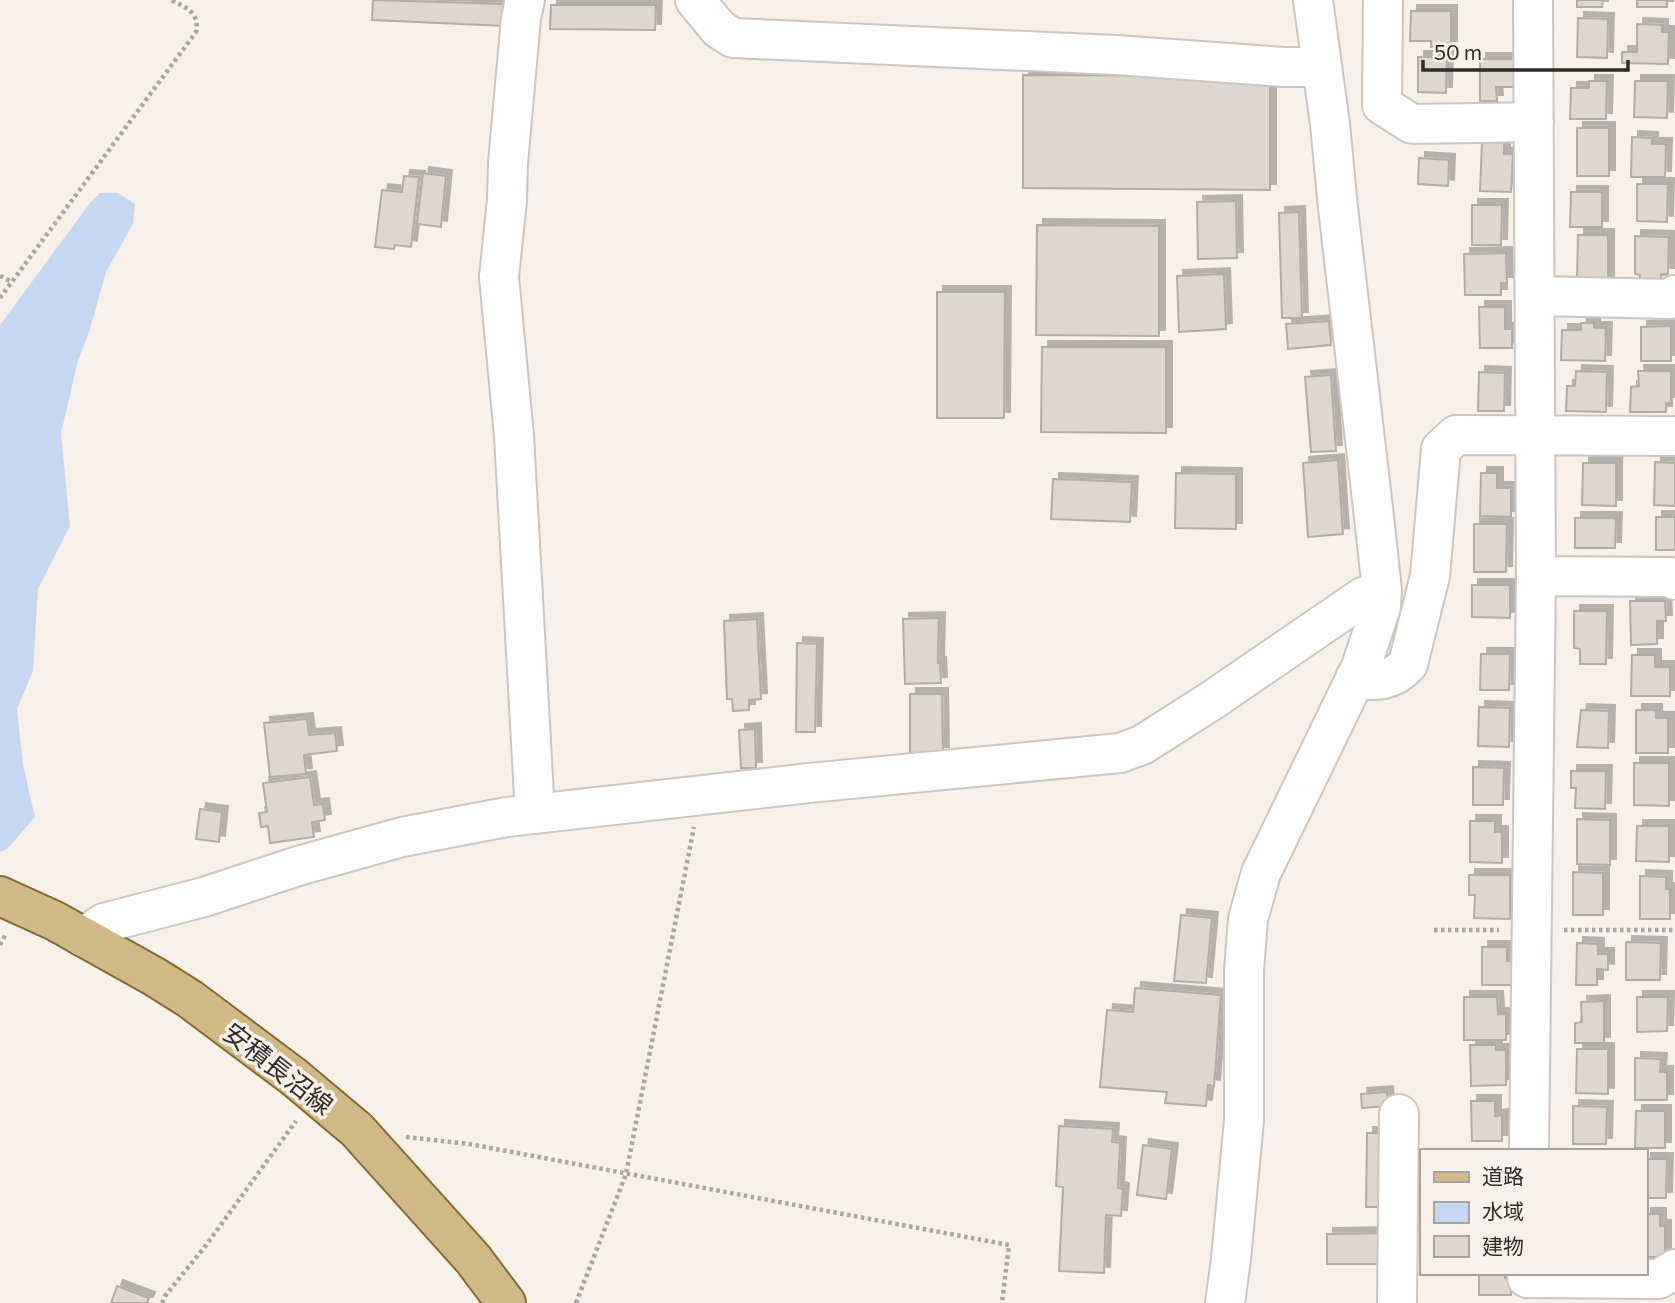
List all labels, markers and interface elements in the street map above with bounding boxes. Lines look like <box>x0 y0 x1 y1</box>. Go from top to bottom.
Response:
scale bar <box>1423 28 1628 72</box>
text: 50 m <box>1434 39 1482 64</box>
street label: 安積長沼線 <box>218 1016 340 1120</box>
legend <box>1420 1149 1647 1275</box>
text: 道路 <box>1482 1163 1524 1188</box>
text: 水域 <box>1482 1198 1524 1223</box>
text: 建物 <box>1482 1233 1524 1258</box>

